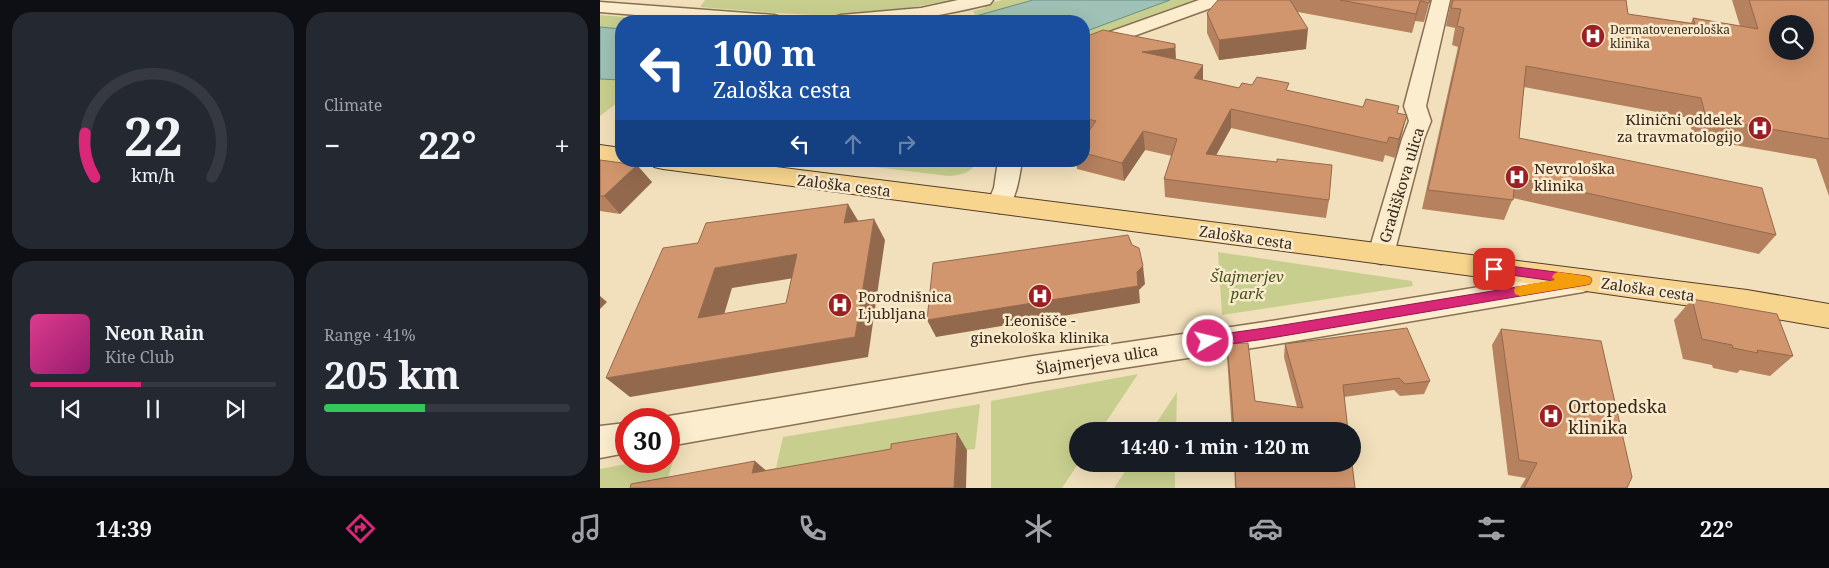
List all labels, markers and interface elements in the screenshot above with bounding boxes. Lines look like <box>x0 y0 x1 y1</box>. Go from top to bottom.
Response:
map controls <box>1769 15 1814 60</box>
button: search <box>1769 15 1814 60</box>
place label: Dermatovenerološka klinika <box>1610 21 1730 52</box>
hospital icon: Dermatovenerološka klinika <box>1580 23 1606 49</box>
text: 100 m <box>713 29 816 76</box>
icon: left <box>630 35 695 100</box>
text: Zaloška cesta <box>713 74 851 104</box>
text: Climate <box>324 94 382 116</box>
text: 22 <box>124 100 182 171</box>
place label: Klinični oddelek za travmatologijo <box>1617 109 1742 146</box>
hospital icon: Klinični oddelek za travmatologijo <box>1747 115 1773 141</box>
text: 22° <box>418 118 476 170</box>
street label: Gradiškova ulica <box>1374 125 1428 245</box>
text: − <box>324 126 340 164</box>
text: + <box>554 126 570 164</box>
icon: left <box>786 130 814 158</box>
icon: ahead <box>839 130 867 158</box>
icon: right <box>892 130 920 158</box>
place label: Nevrološka klinika <box>1534 158 1615 195</box>
text: km/h <box>131 163 175 187</box>
hospital icon: Nevrološka klinika <box>1504 164 1530 190</box>
street label: Zaloška cesta <box>796 169 892 201</box>
street label: Zaloška cesta <box>1198 221 1294 253</box>
pin <box>1473 248 1515 290</box>
icon: arrive <box>1480 255 1508 283</box>
park label: Šlajmerjev park <box>1210 266 1284 303</box>
street label: Zaloška cesta <box>1600 273 1696 305</box>
hospital icon: Leonišče - ginekološka klinika <box>1027 283 1053 309</box>
place label: Porodnišnica Ljubljana <box>858 286 952 323</box>
hospital icon: Porodnišnica Ljubljana <box>827 292 853 318</box>
place label: Leonišče - ginekološka klinika <box>971 310 1109 347</box>
position arrow <box>1181 314 1233 366</box>
text: Neon Rain <box>105 320 204 346</box>
text: Range · 41% <box>324 324 416 346</box>
street label: Šlajmerjeva ulica <box>1034 339 1160 379</box>
text: Kite Club <box>105 346 174 368</box>
text: 205 km <box>324 348 460 400</box>
place label: Ortopedska klinika <box>1568 394 1667 439</box>
icon: previous <box>57 395 85 423</box>
icon: pause <box>139 395 167 423</box>
icon: next <box>221 395 249 423</box>
hospital icon: Ortopedska klinika <box>1538 403 1564 429</box>
speed limit sign: 30 <box>615 408 680 473</box>
text: 14:40 · 1 min · 120 m <box>1120 434 1310 460</box>
icon: directions <box>343 511 378 546</box>
icon: music <box>569 511 604 546</box>
icon: phone <box>795 511 830 546</box>
icon: climate <box>1021 511 1056 546</box>
icon: car <box>1248 511 1283 546</box>
icon: filters <box>1474 511 1509 546</box>
text: 14:39 <box>96 513 152 543</box>
text: 22° <box>1700 513 1733 543</box>

